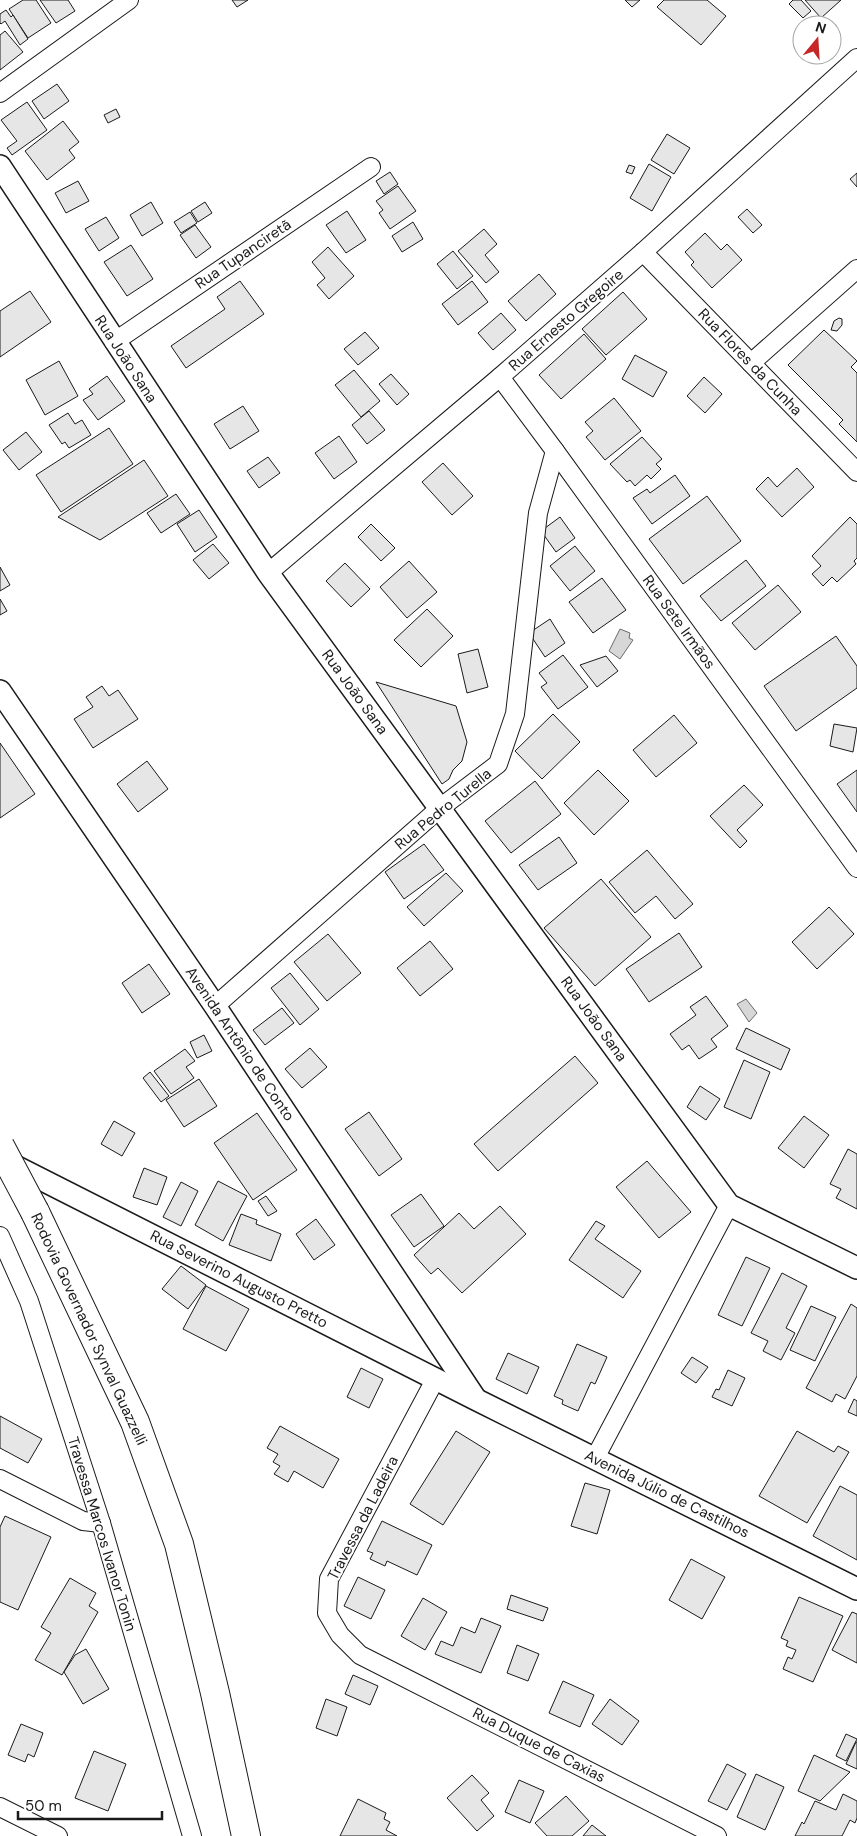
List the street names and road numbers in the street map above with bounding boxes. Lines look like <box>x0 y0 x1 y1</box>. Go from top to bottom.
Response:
street label: Rua Tupanciretã <box>191 214 295 294</box>
street label: Rua Ernesto Gregoire <box>504 265 628 375</box>
street label: Rua Flores da Cunha <box>694 304 806 420</box>
street label: Rua João Sana <box>90 311 162 407</box>
street label: Rua Sete Irmãos <box>638 571 720 673</box>
street label: Rua João Sana <box>317 645 393 739</box>
street label: Rua Pedro Turella <box>391 764 495 854</box>
street label: Avenida Antônio de Conto <box>181 963 299 1125</box>
street label: Rua João Sana <box>556 972 632 1066</box>
street label: Rodovia Governador Synval Guazzelli <box>26 1210 152 1448</box>
street label: Rua Severino Augusto Pretto <box>147 1225 331 1333</box>
street label: Travessa Marcos Ivanor Tonin <box>63 1434 141 1634</box>
street label: Avenida Júlio de Castilhos <box>581 1445 753 1543</box>
street label: Travessa da Ladeira <box>323 1452 403 1584</box>
street label: Rua Duque de Caxias <box>469 1703 609 1787</box>

